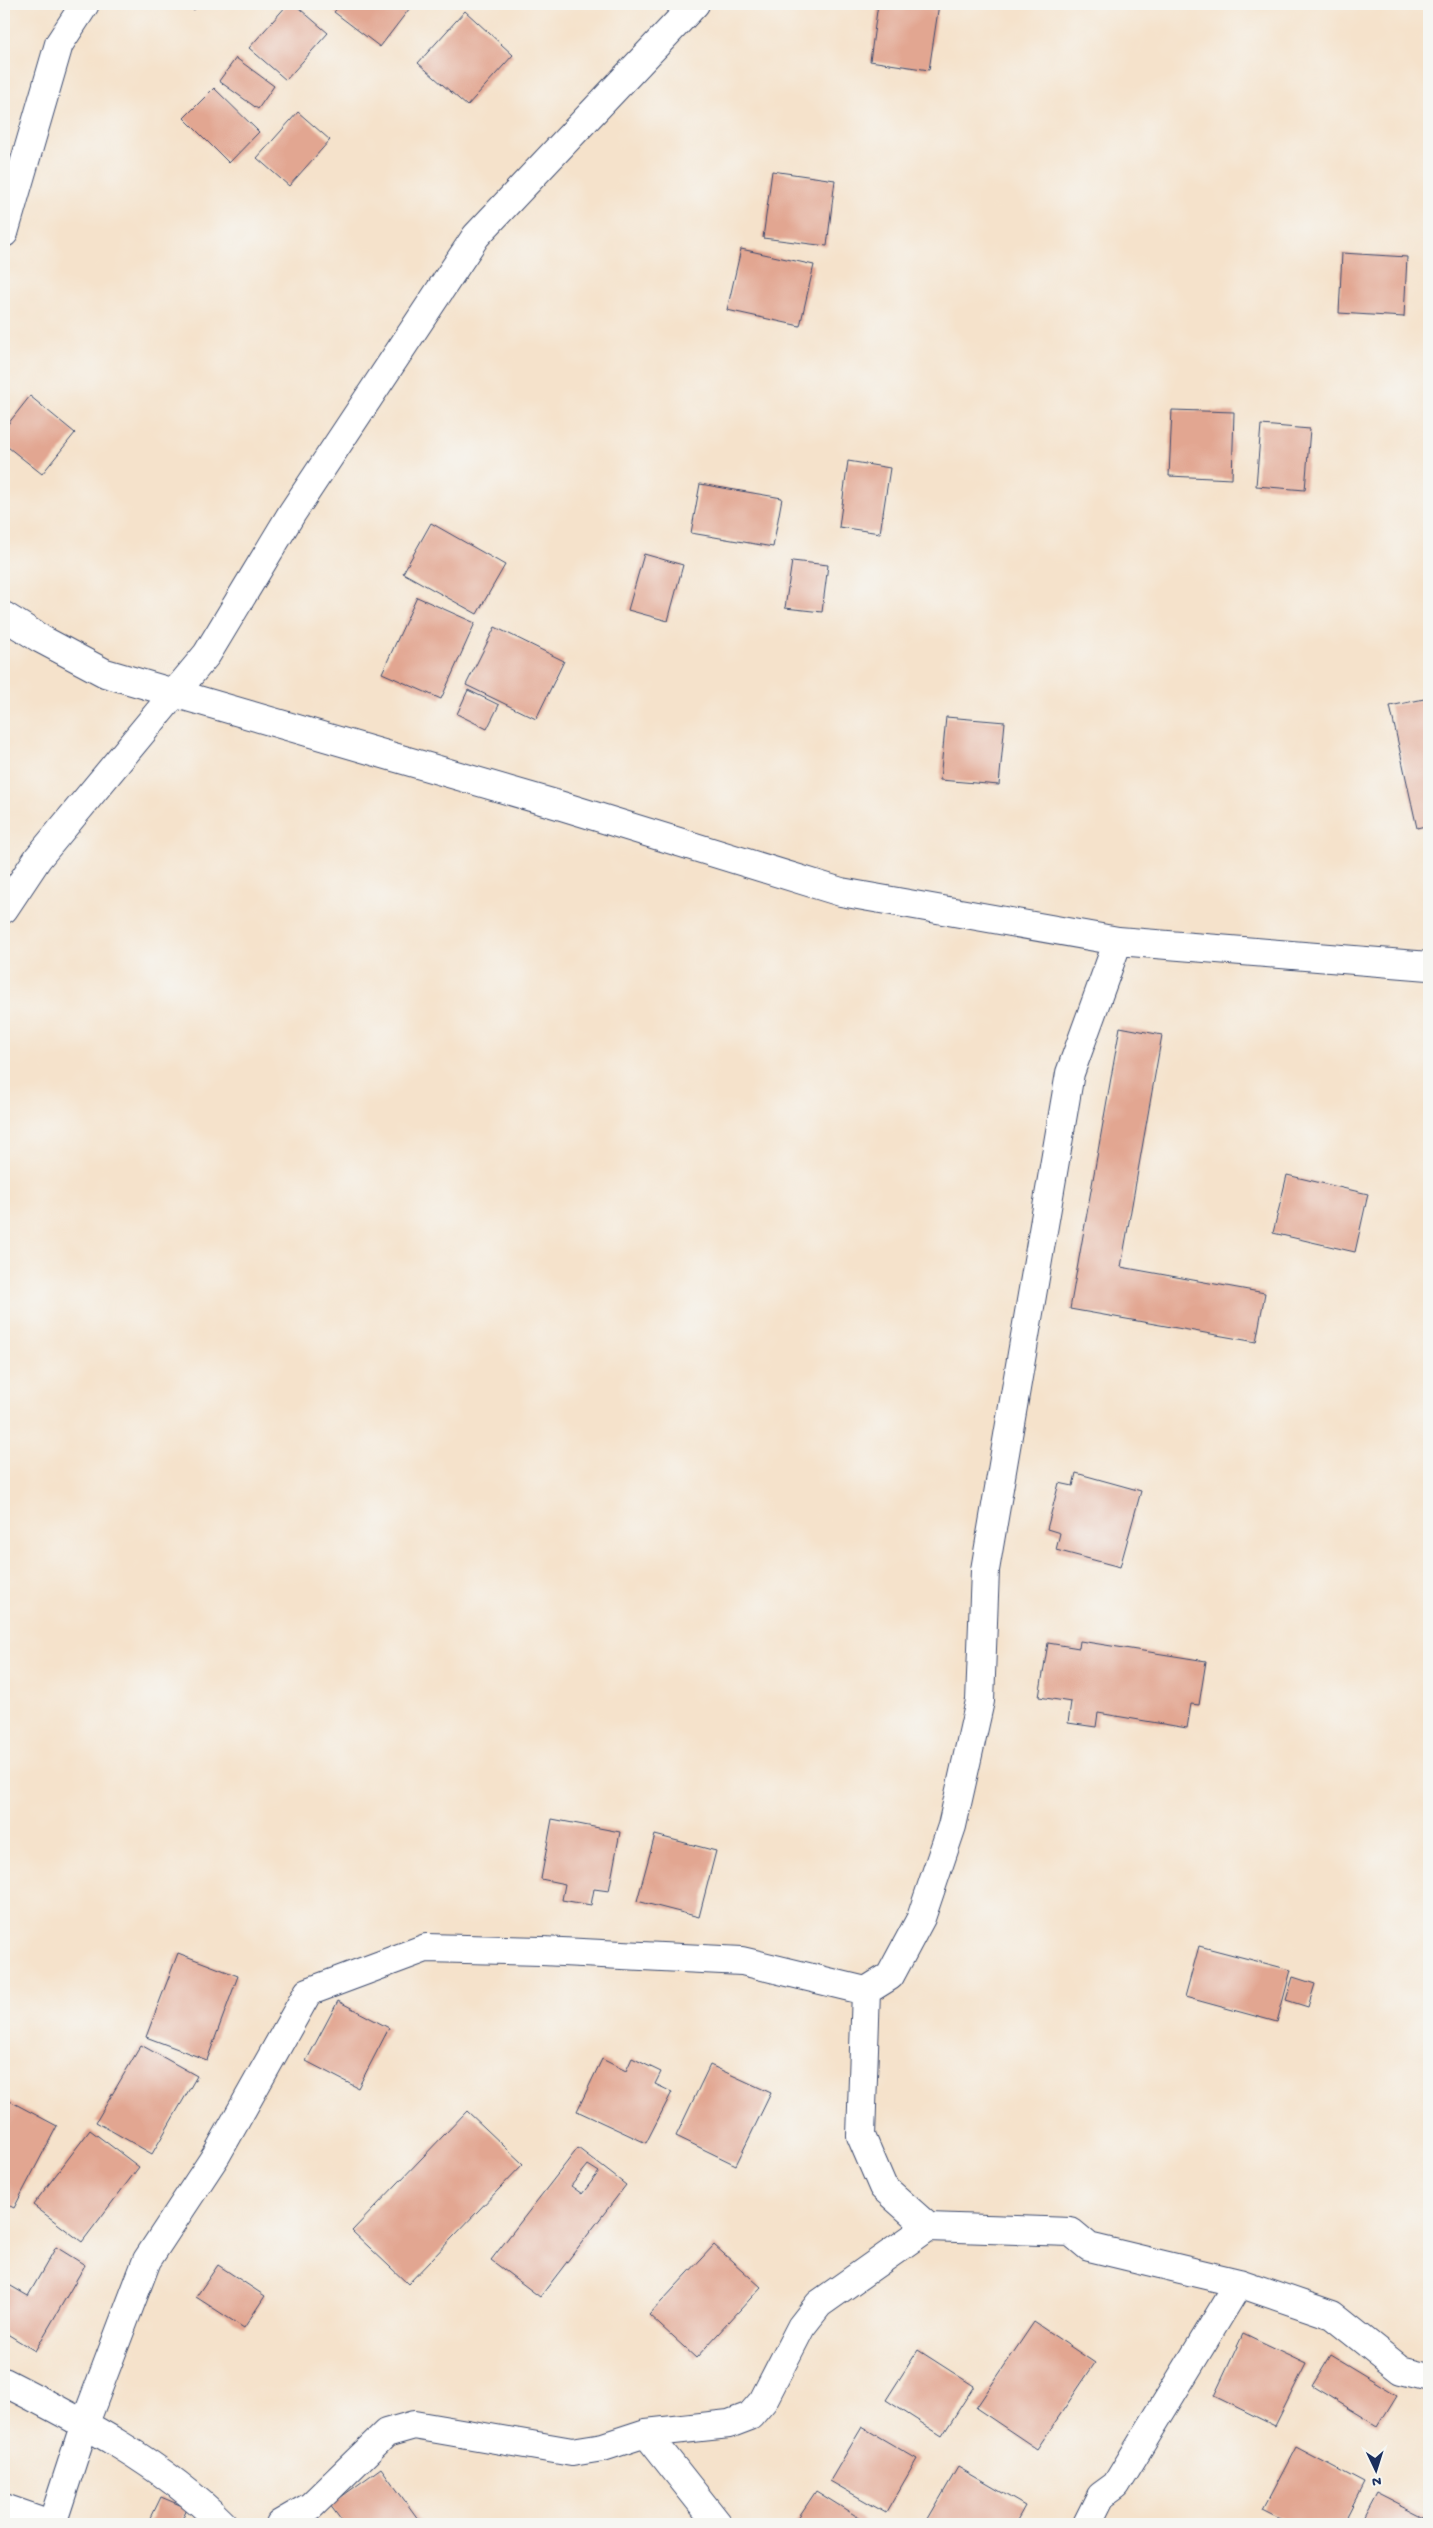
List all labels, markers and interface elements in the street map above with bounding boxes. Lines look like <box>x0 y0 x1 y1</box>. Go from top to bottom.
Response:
north arrow <box>1350 2446 1400 2496</box>
text: N <box>1372 2472 1382 2489</box>

